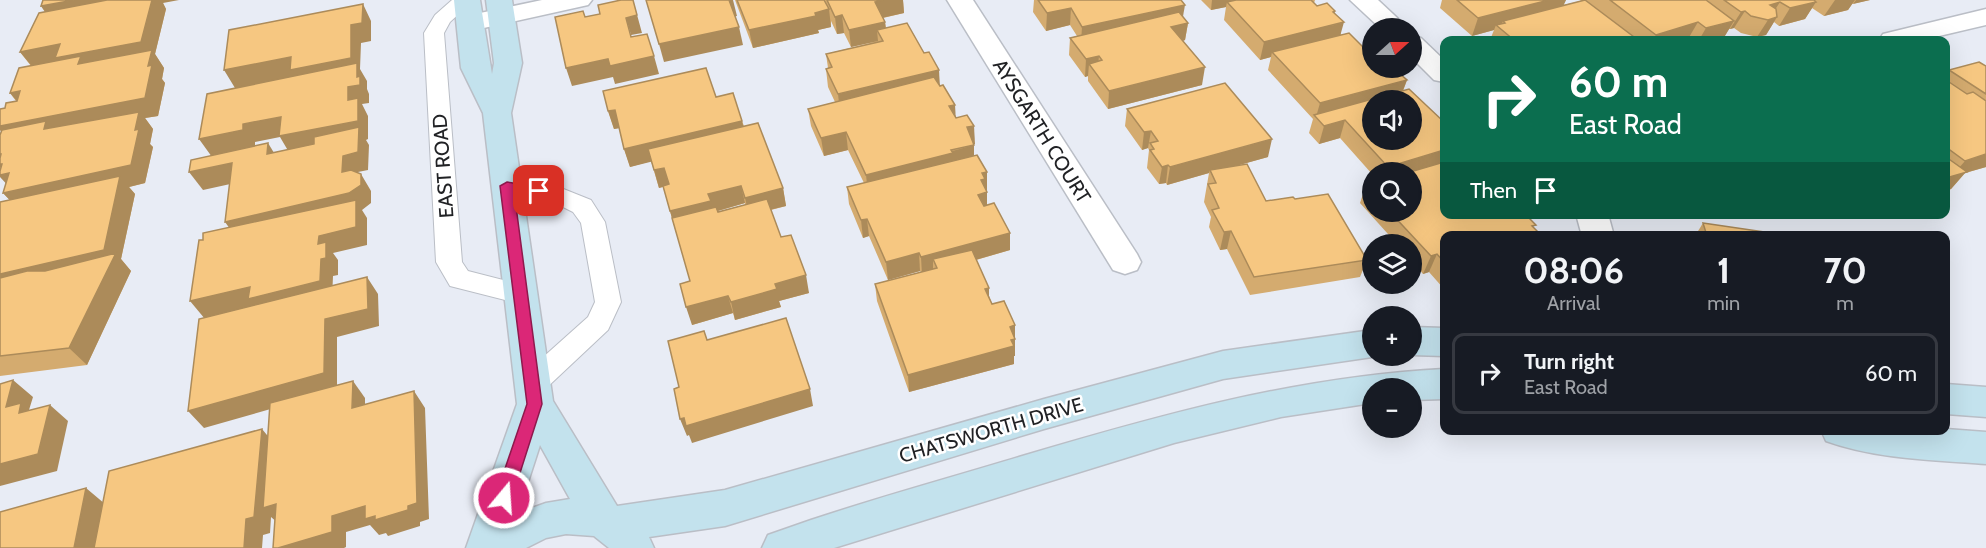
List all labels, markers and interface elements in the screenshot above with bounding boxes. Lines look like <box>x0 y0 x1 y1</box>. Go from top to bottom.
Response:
north arrow <box>1362 18 1422 78</box>
map controls <box>1362 18 1422 438</box>
street label: AYSGARTH COURT <box>988 55 1096 208</box>
text: 60 m <box>1569 56 1668 108</box>
icon: right <box>1470 60 1548 138</box>
button: sound <box>1362 90 1422 150</box>
text: East Road <box>1569 108 1682 141</box>
street label: EAST ROAD <box>427 113 459 219</box>
button: search <box>1362 162 1422 222</box>
pin <box>513 165 564 216</box>
icon: arrive <box>522 174 555 207</box>
icon: arrive <box>1529 174 1562 207</box>
text: Then <box>1470 177 1517 204</box>
button: layers <box>1362 234 1422 294</box>
text: 08:06 <box>1523 248 1624 292</box>
text: 1 <box>1717 248 1730 292</box>
text: 70 <box>1823 248 1867 292</box>
text: Arrival <box>1547 291 1600 315</box>
text: min <box>1707 291 1740 315</box>
text: m <box>1836 291 1854 315</box>
button: + <box>1362 306 1422 366</box>
text: Turn right <box>1524 348 1614 375</box>
icon: right <box>1473 357 1506 390</box>
text: 60 m <box>1865 360 1917 387</box>
text: East Road <box>1524 375 1608 399</box>
button: − <box>1362 378 1422 438</box>
street label: CHATSWORTH DRIVE <box>896 392 1086 468</box>
position arrow <box>472 466 536 530</box>

